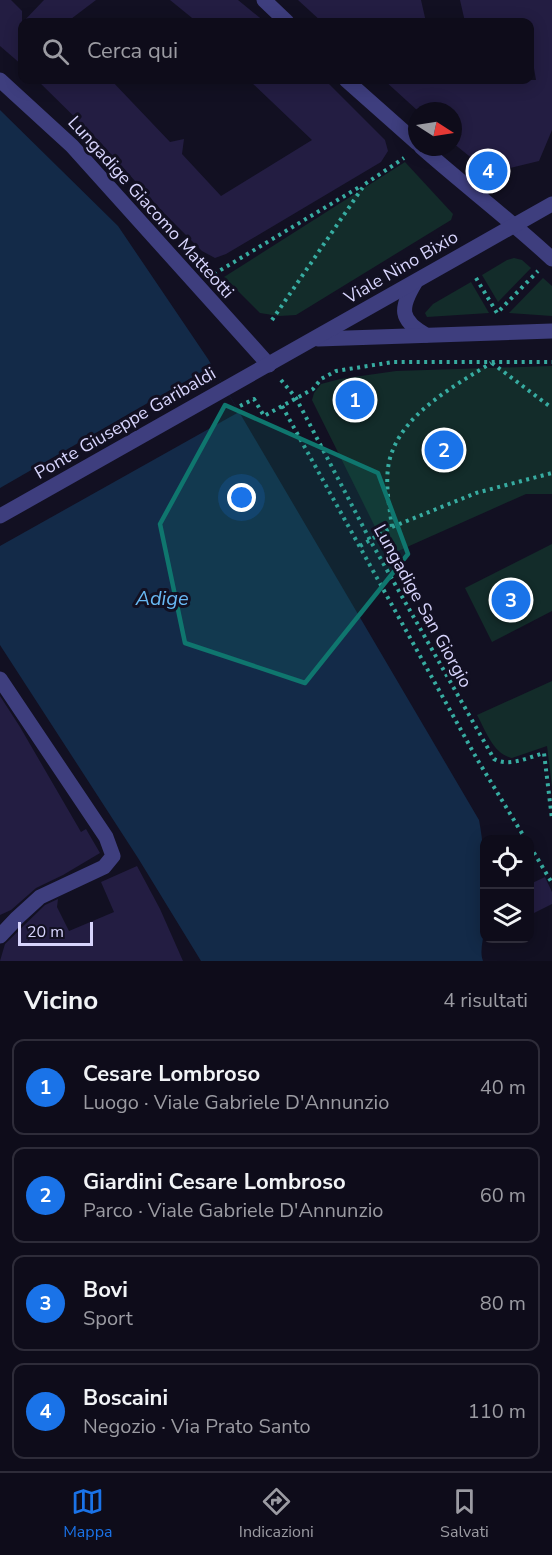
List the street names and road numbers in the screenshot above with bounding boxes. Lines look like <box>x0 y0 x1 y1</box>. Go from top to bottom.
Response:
street label: Lungadige Giacomo Matteotti <box>63 111 239 303</box>
street label: Viale Nino Bixio <box>339 225 462 310</box>
street label: Ponte Giuseppe Garibaldi <box>30 361 220 485</box>
street label: Lungadige San Giorgio <box>368 520 478 692</box>

